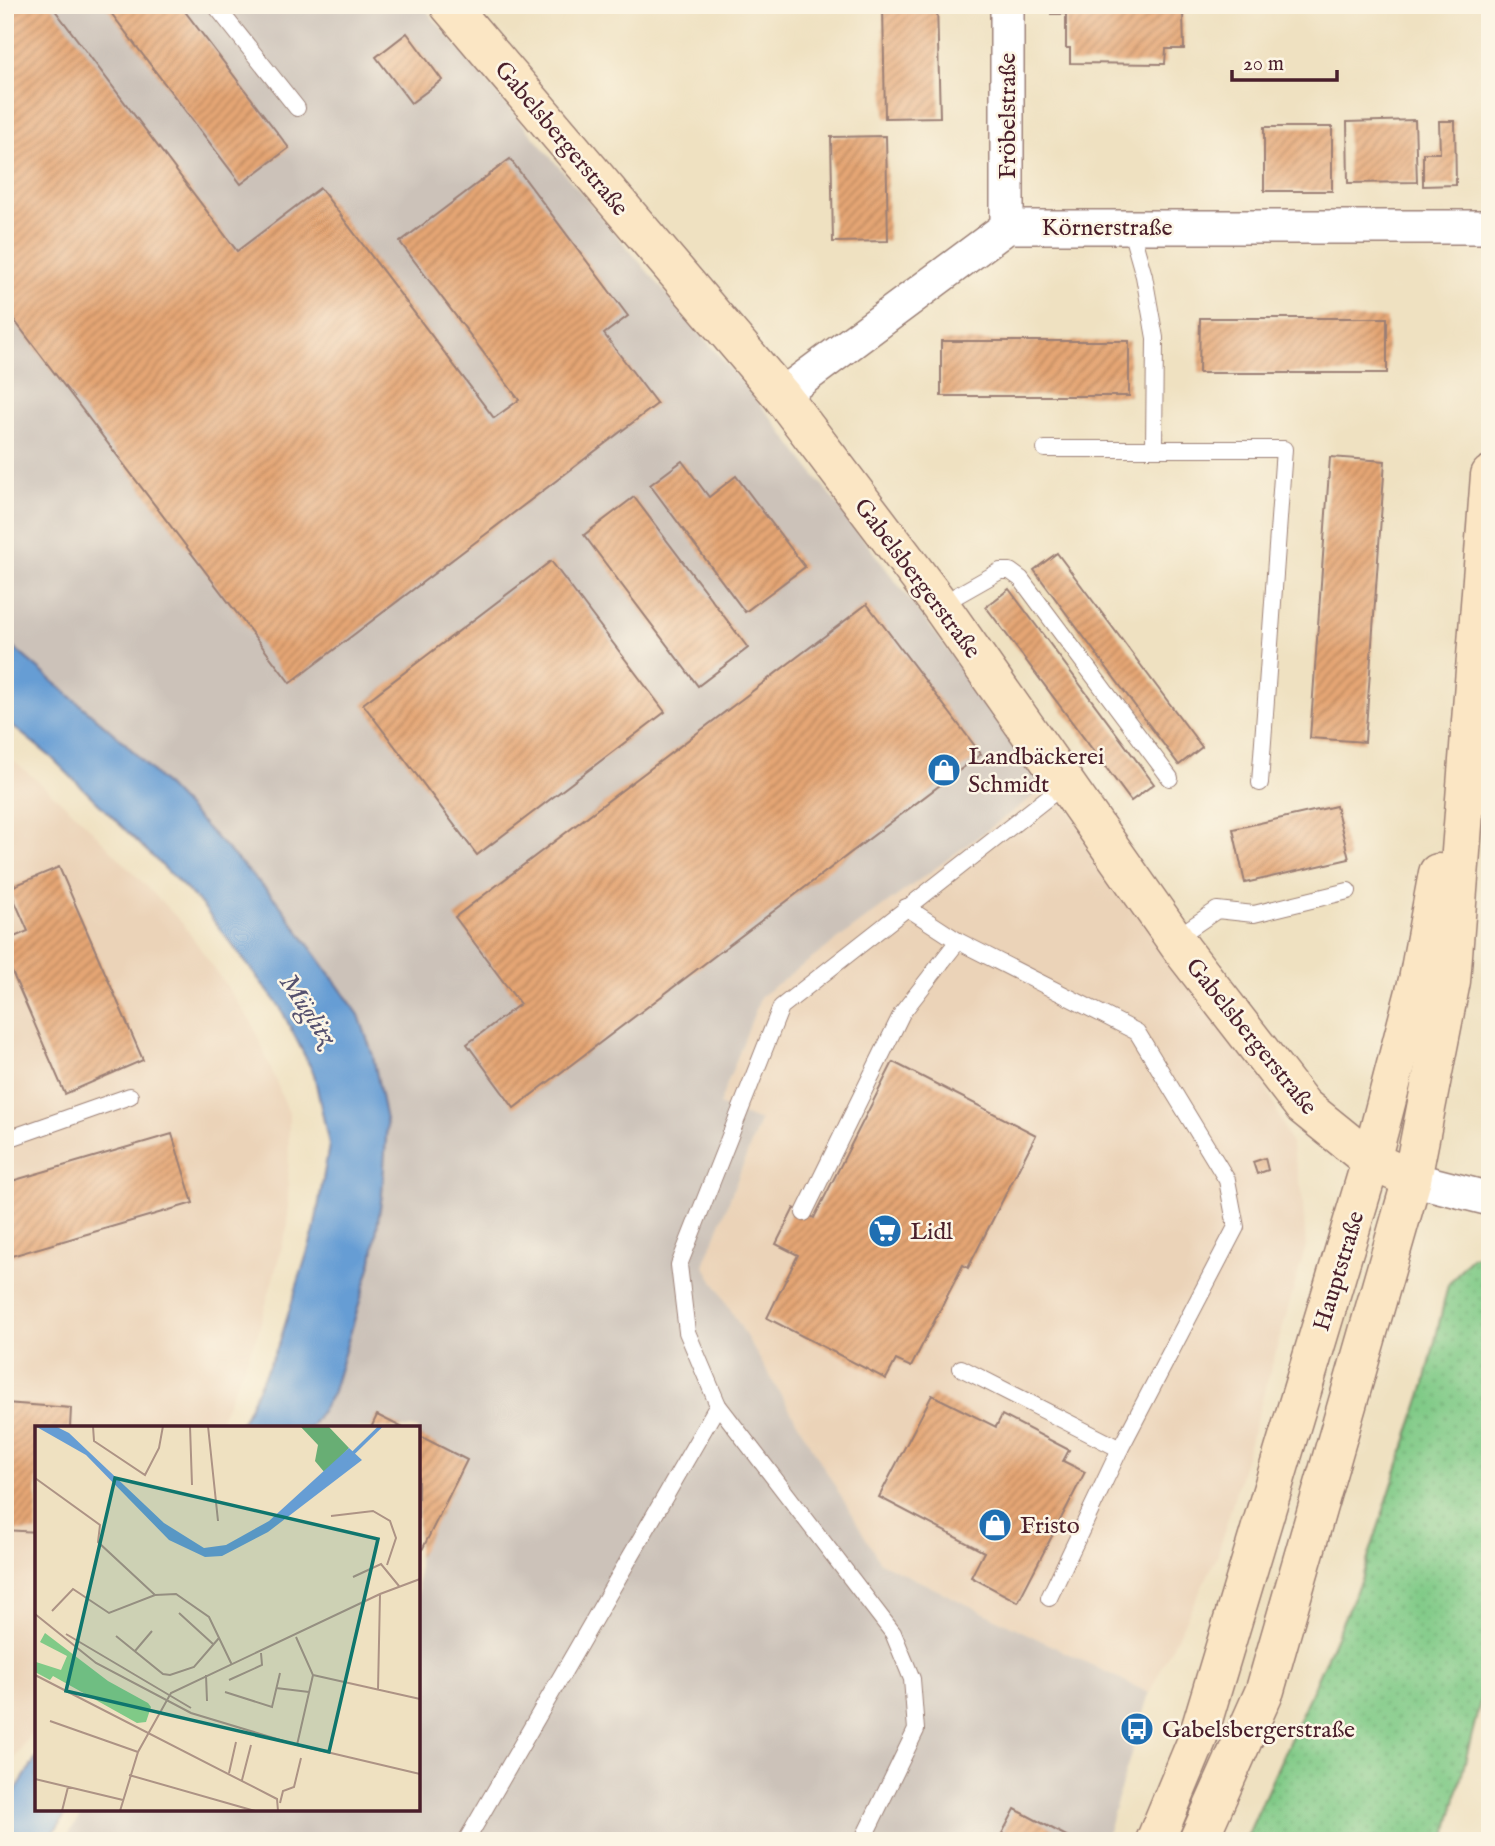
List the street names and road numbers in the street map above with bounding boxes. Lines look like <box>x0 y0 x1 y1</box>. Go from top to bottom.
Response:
street label: Fröbelstraße <box>993 53 1024 179</box>
street label: Gabelsbergerstraße <box>487 55 635 223</box>
street label: Körnerstraße <box>1042 213 1172 244</box>
street label: Gabelsbergerstraße <box>846 492 987 665</box>
street label: Gabelsbergerstraße <box>1178 952 1324 1122</box>
street label: Hauptstraße <box>1306 1208 1372 1335</box>

